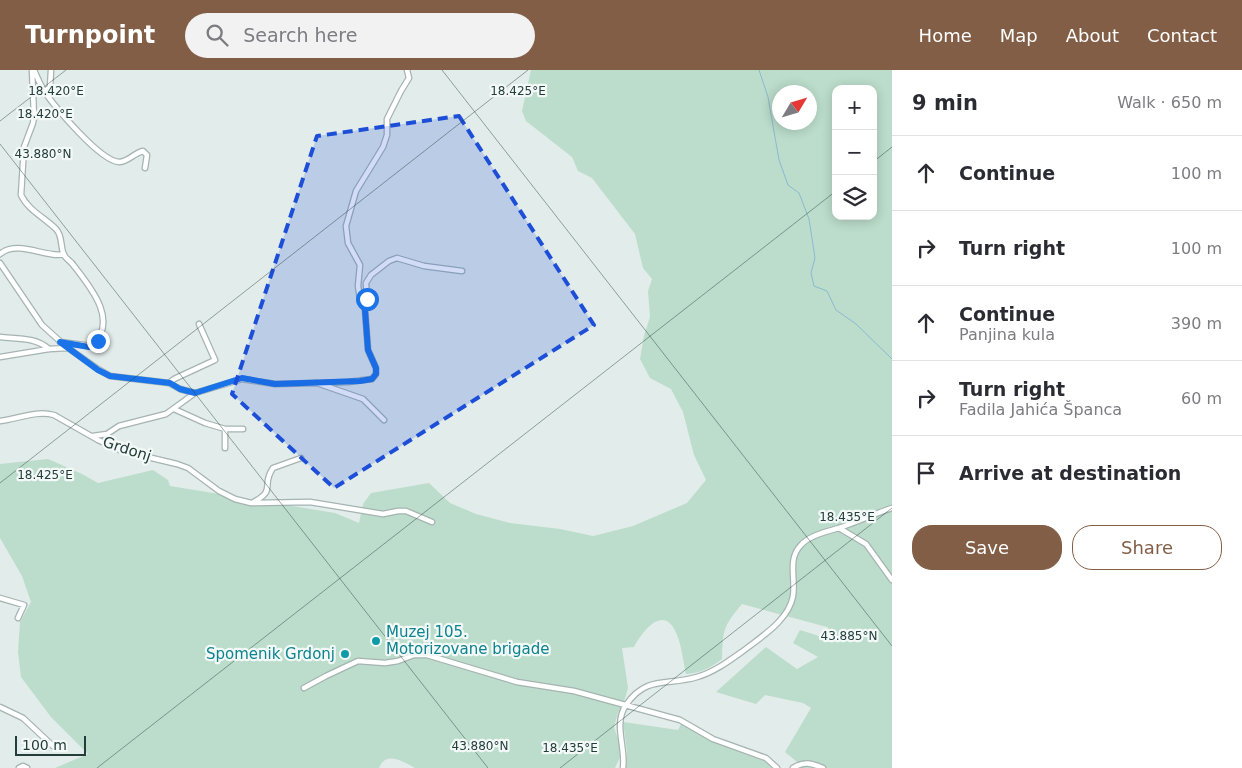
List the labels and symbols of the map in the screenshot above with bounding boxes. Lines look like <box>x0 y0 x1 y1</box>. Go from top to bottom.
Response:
text: 18.420°E <box>28 84 84 98</box>
text: 18.425°E <box>490 84 546 98</box>
north arrow <box>772 85 817 130</box>
text: 18.420°E <box>17 107 73 121</box>
text: 43.880°N <box>15 147 71 161</box>
route start <box>356 288 379 311</box>
route end <box>87 330 110 353</box>
street label: Grdonj <box>100 433 154 465</box>
text: 18.425°E <box>17 468 73 482</box>
text: 18.435°E <box>819 510 875 524</box>
place label: Muzej 105. Motorizovane brigade <box>386 623 549 658</box>
text: 43.885°N <box>821 629 877 643</box>
marker: Muzej 105. Motorizovane brigade <box>370 635 382 647</box>
place label: Spomenik Grdonj <box>206 645 335 663</box>
marker: Spomenik Grdonj <box>339 648 351 660</box>
scale bar <box>15 733 86 756</box>
text: 43.880°N <box>452 739 508 753</box>
text: 18.435°E <box>542 741 598 755</box>

